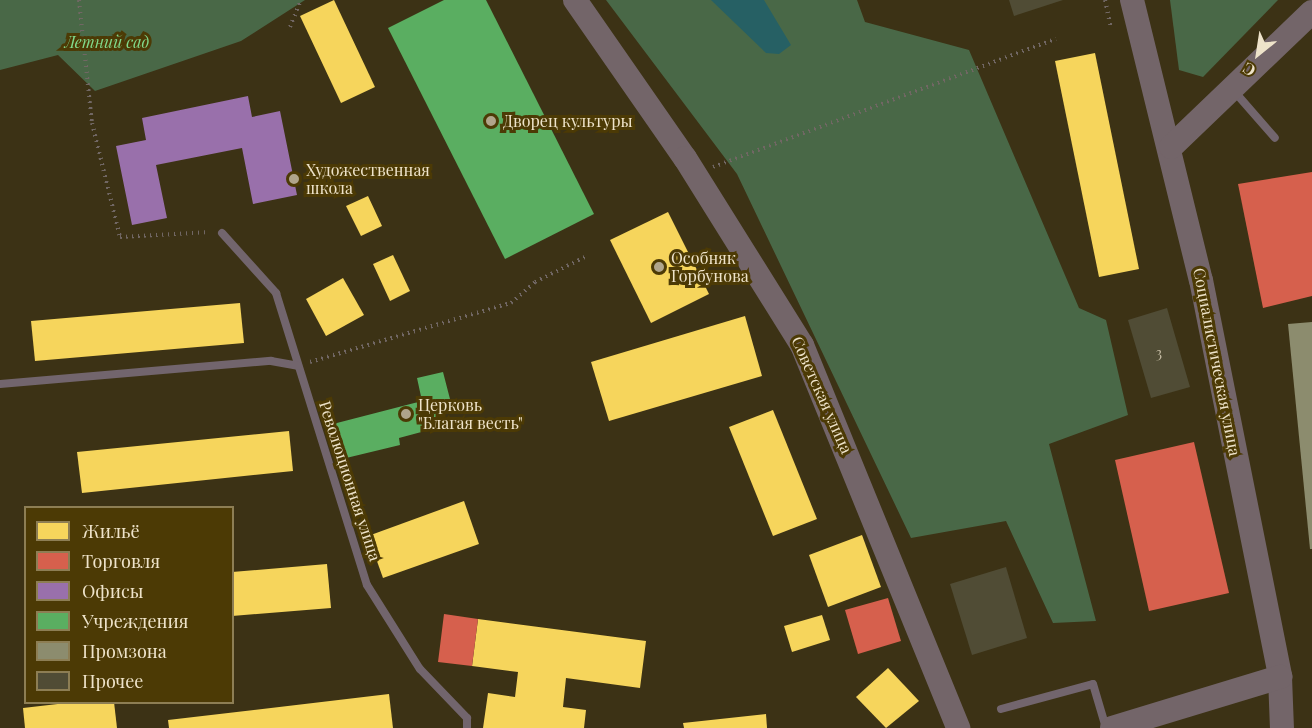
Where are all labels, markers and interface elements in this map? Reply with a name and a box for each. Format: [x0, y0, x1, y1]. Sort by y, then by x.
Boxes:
north arrow [1228, 24, 1288, 84]
park label: Летний сад [65, 32, 149, 52]
text: С [1239, 58, 1259, 82]
place label: Дворец культуры [503, 111, 633, 131]
marker: Дворец культуры [484, 114, 498, 128]
place label: Художественная школа [306, 160, 430, 198]
marker: Художественная школа [287, 172, 301, 186]
place label: Особняк Горбунова [671, 248, 749, 286]
marker: Особняк Горбунова [652, 260, 666, 274]
street label: Социалистическая улица [1189, 266, 1245, 458]
street label: Советская улица [788, 333, 856, 457]
house number: 3 [1156, 345, 1162, 361]
place label: Церковь "Благая весть" [418, 395, 523, 433]
street label: Революционная улица [315, 399, 385, 563]
marker: Церковь "Благая весть" [399, 407, 413, 421]
legend [24, 506, 234, 704]
text: Жильё [82, 519, 140, 543]
text: Торговля [82, 549, 160, 573]
text: Офисы [82, 579, 143, 603]
text: Учреждения [82, 609, 188, 633]
text: Промзона [82, 639, 167, 663]
text: Прочее [82, 669, 143, 693]

